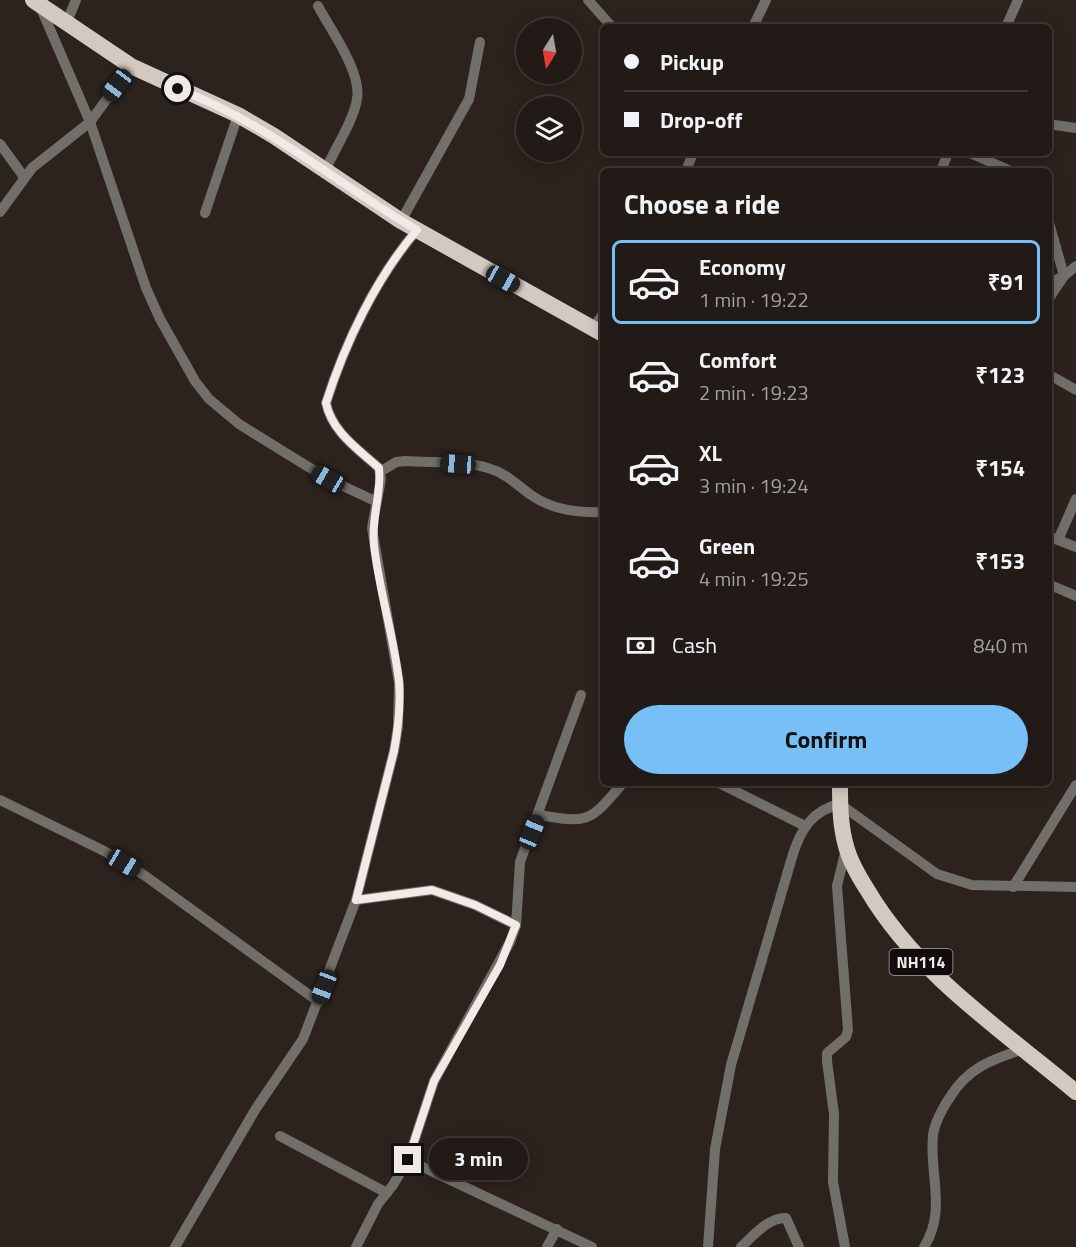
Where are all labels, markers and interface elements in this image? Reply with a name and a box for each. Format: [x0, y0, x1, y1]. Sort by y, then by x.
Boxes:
north arrow [516, 18, 582, 84]
map controls [516, 18, 582, 162]
text: Pickup [660, 45, 724, 79]
car [99, 65, 135, 105]
route start [164, 75, 191, 102]
button: layers [516, 96, 582, 162]
text: Drop-off [660, 103, 742, 137]
text: Choose a ride [624, 183, 780, 224]
text: Economy [699, 250, 786, 284]
icon: car [627, 255, 681, 309]
car [483, 262, 523, 296]
text: ₹91 [988, 265, 1025, 299]
text: 1 min · 19:22 [699, 284, 809, 315]
text: Comfort [699, 343, 777, 377]
icon: car [627, 348, 681, 402]
text: ₹123 [975, 358, 1025, 392]
text: 2 min · 19:23 [699, 377, 809, 408]
text: XL [699, 436, 722, 470]
icon: car [627, 441, 681, 495]
text: ₹154 [975, 451, 1025, 485]
car [439, 454, 477, 474]
car [308, 462, 348, 496]
text: 3 min · 19:24 [699, 470, 809, 501]
text: Green [699, 529, 755, 563]
icon: car [627, 534, 681, 588]
text: ₹153 [975, 544, 1025, 578]
text: 4 min · 19:25 [699, 563, 809, 594]
text: Cash [672, 628, 717, 662]
icon: cash [624, 629, 657, 662]
text: 840 m [973, 630, 1028, 661]
button: Confirm [624, 705, 1028, 774]
car [517, 812, 547, 852]
car [104, 846, 144, 880]
road number: NH114 [890, 949, 952, 975]
car [309, 967, 339, 1007]
callout: 3 min [429, 1139, 528, 1181]
text: 3 min [454, 1143, 503, 1174]
route end [394, 1146, 421, 1173]

